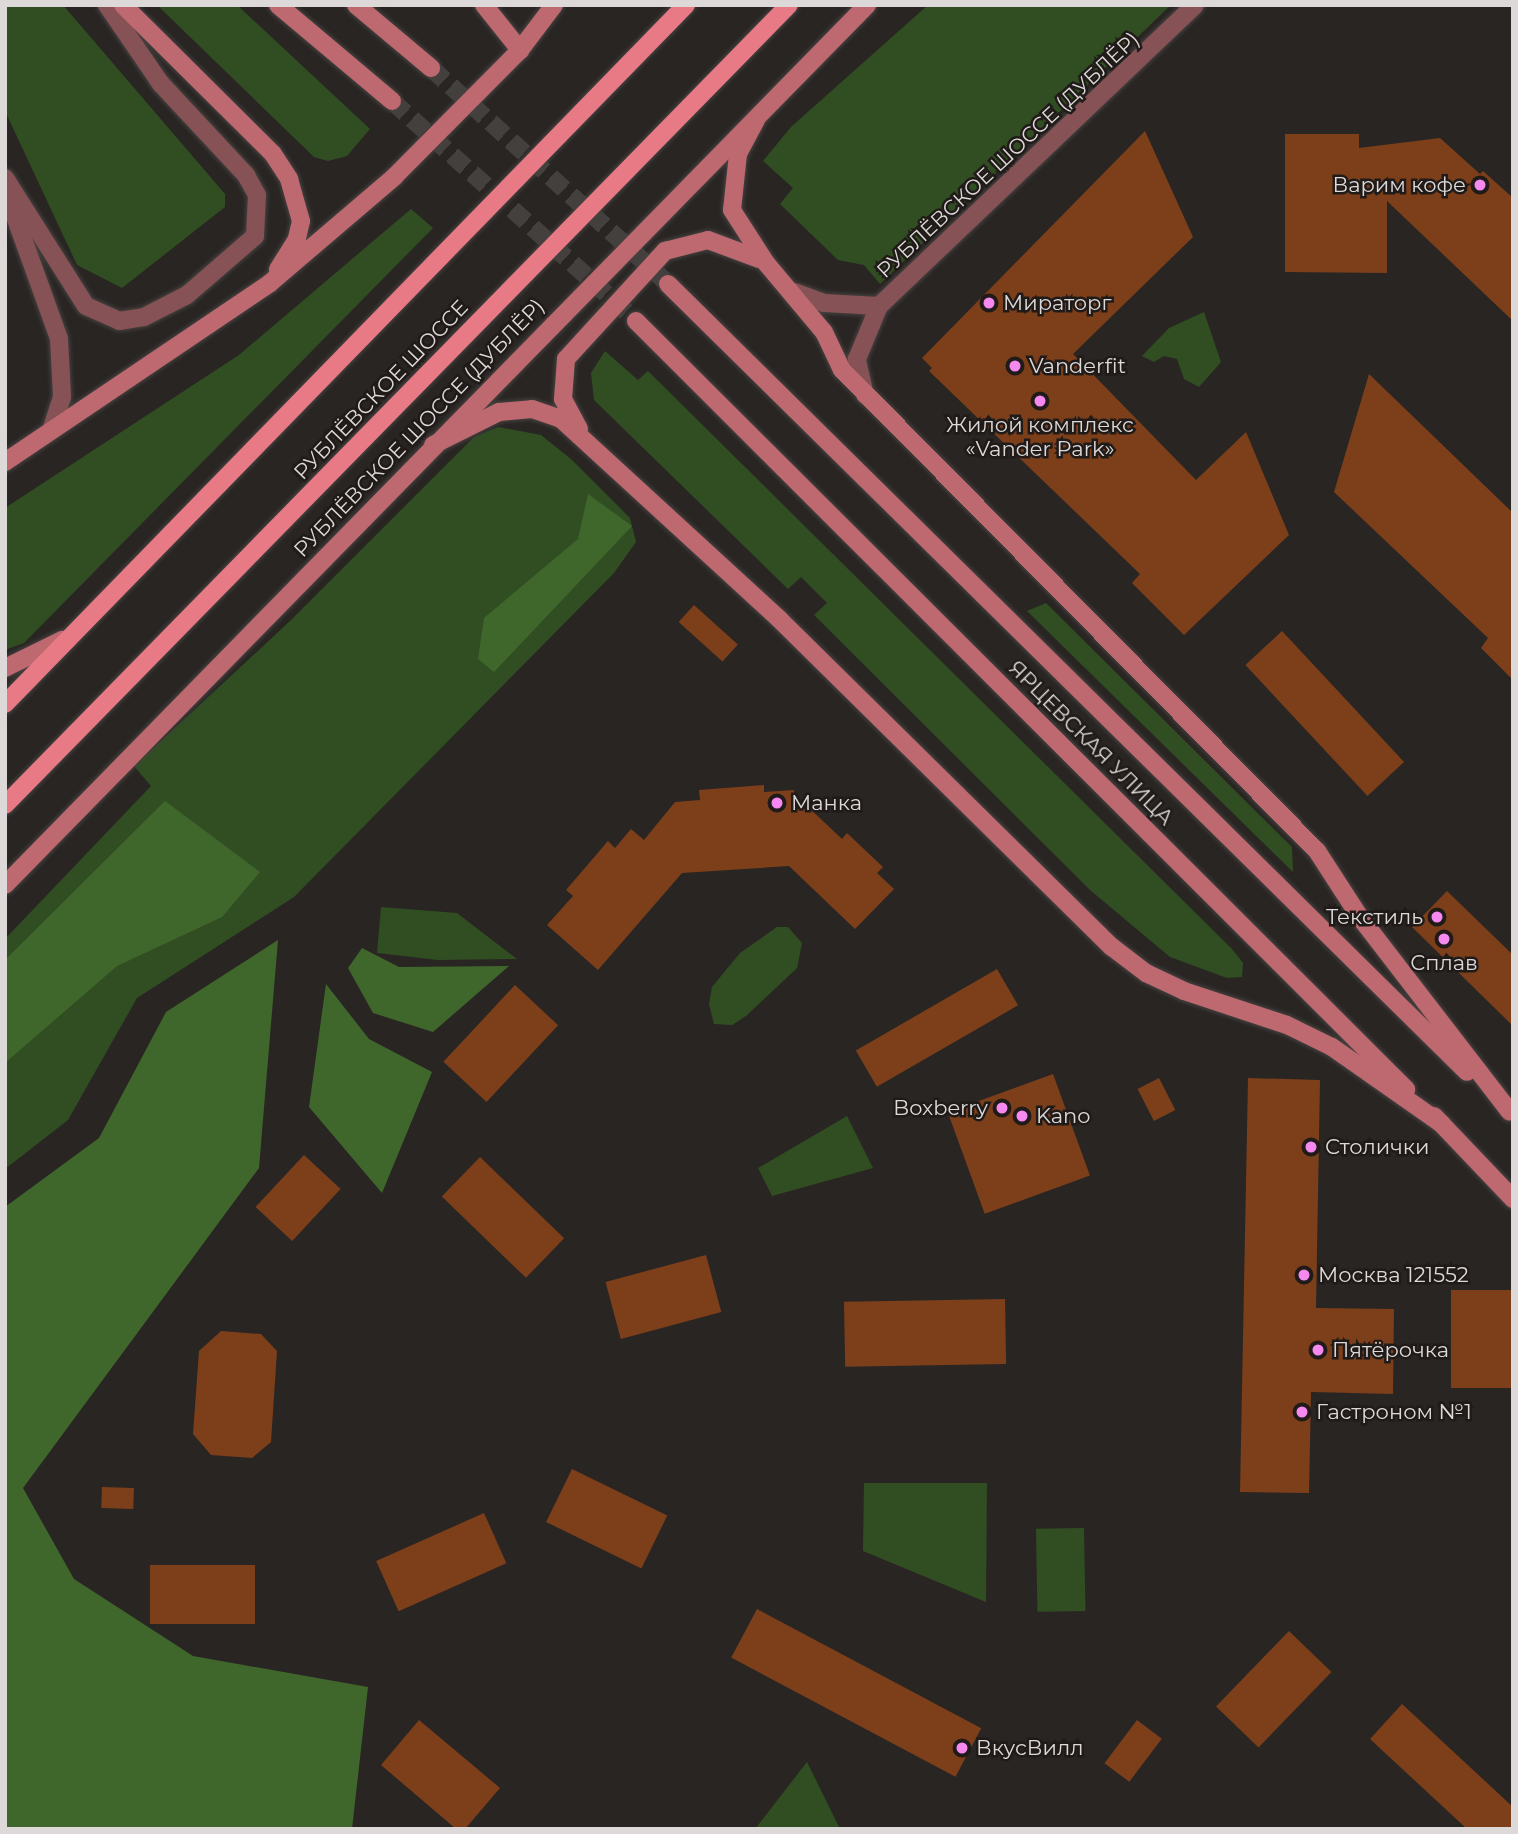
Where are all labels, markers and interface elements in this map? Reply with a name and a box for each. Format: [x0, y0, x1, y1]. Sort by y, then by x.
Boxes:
street label: РУБЛЁВСКОЕ ШОССЕ (ДУБЛЁР) [872, 27, 1144, 283]
place label: Варим кофе [1332, 172, 1466, 198]
marker: Варим кофе [1472, 177, 1488, 193]
place label: Мираторг [1003, 290, 1111, 316]
street label: РУБЛЁВСКОЕ ШОССЕ (ДУБЛЁР) [289, 294, 549, 562]
street label: РУБЛЁВСКОЕ ШОССЕ [289, 295, 473, 485]
marker: Мираторг [981, 295, 997, 311]
place label: Vanderfit [1029, 353, 1126, 379]
marker: Vanderfit [1007, 358, 1023, 374]
marker: Жилой комплекс «Vander Park» [1032, 393, 1048, 409]
place label: Жилой комплекс «Vander Park» [946, 412, 1134, 462]
street label: ЯРЦЕВСКАЯ УЛИЦА [1003, 655, 1179, 831]
place label: Манка [791, 790, 862, 816]
marker: Манка [769, 795, 785, 811]
place label: Текстиль [1326, 904, 1423, 930]
marker: Текстиль [1429, 909, 1445, 925]
marker: Сплав [1436, 931, 1452, 947]
place label: Сплав [1410, 950, 1478, 976]
place label: Boxberry [893, 1095, 988, 1121]
marker: Boxberry [994, 1100, 1010, 1116]
place label: Kano [1036, 1103, 1090, 1129]
marker: Kano [1014, 1108, 1030, 1124]
place label: Столички [1325, 1134, 1429, 1160]
marker: Столички [1303, 1139, 1319, 1155]
place label: Москва 121552 [1318, 1262, 1469, 1288]
marker: Москва 121552 [1296, 1267, 1312, 1283]
place label: Пятёрочка [1332, 1337, 1449, 1363]
marker: Пятёрочка [1310, 1342, 1326, 1358]
place label: Гастроном №1 [1316, 1399, 1472, 1425]
marker: Гастроном №1 [1294, 1404, 1310, 1420]
place label: ВкусВилл [976, 1735, 1083, 1761]
marker: ВкусВилл [954, 1740, 970, 1756]

